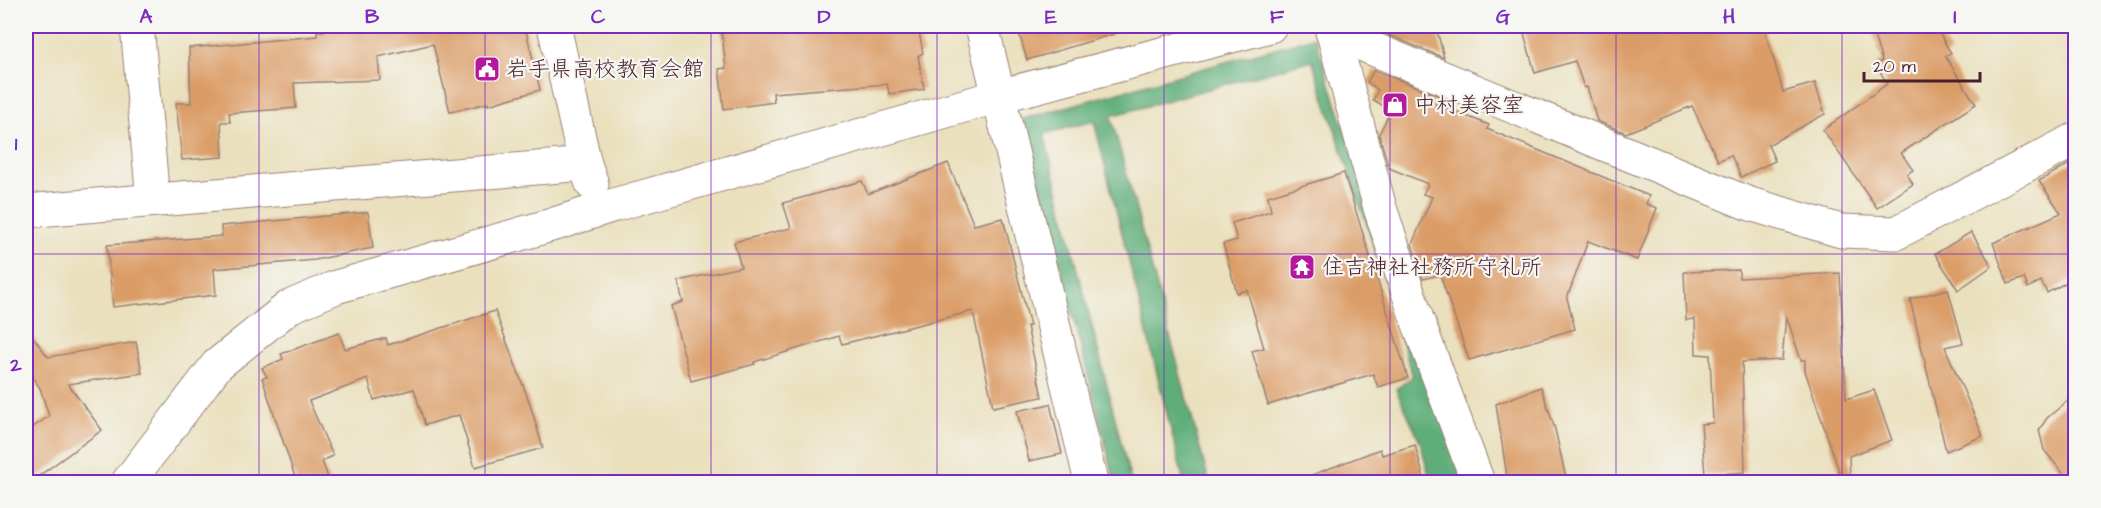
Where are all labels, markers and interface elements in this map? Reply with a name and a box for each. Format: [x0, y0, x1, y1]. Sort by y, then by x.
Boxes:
text: A [140, 3, 153, 31]
text: B [365, 3, 380, 31]
text: C [591, 3, 606, 31]
text: D [818, 3, 831, 31]
text: E [1045, 3, 1057, 31]
text: F [1270, 3, 1285, 31]
text: G [1496, 3, 1510, 31]
text: H [1723, 3, 1735, 31]
text: I [1953, 3, 1957, 31]
scale bar [1864, 45, 1980, 83]
public building icon: 岩手県高校教育会館 [472, 54, 502, 84]
place label: 岩手県高校教育会館 [506, 54, 704, 85]
text: 20 m [1873, 54, 1916, 79]
shop icon: 中村美容室 [1380, 90, 1410, 120]
place label: 中村美容室 [1414, 90, 1524, 121]
text: 1 [15, 130, 18, 158]
temple icon: 住吉神社社務所守礼所 [1287, 252, 1317, 282]
place label: 住吉神社社務所守礼所 [1322, 252, 1542, 283]
text: 2 [9, 351, 22, 379]

